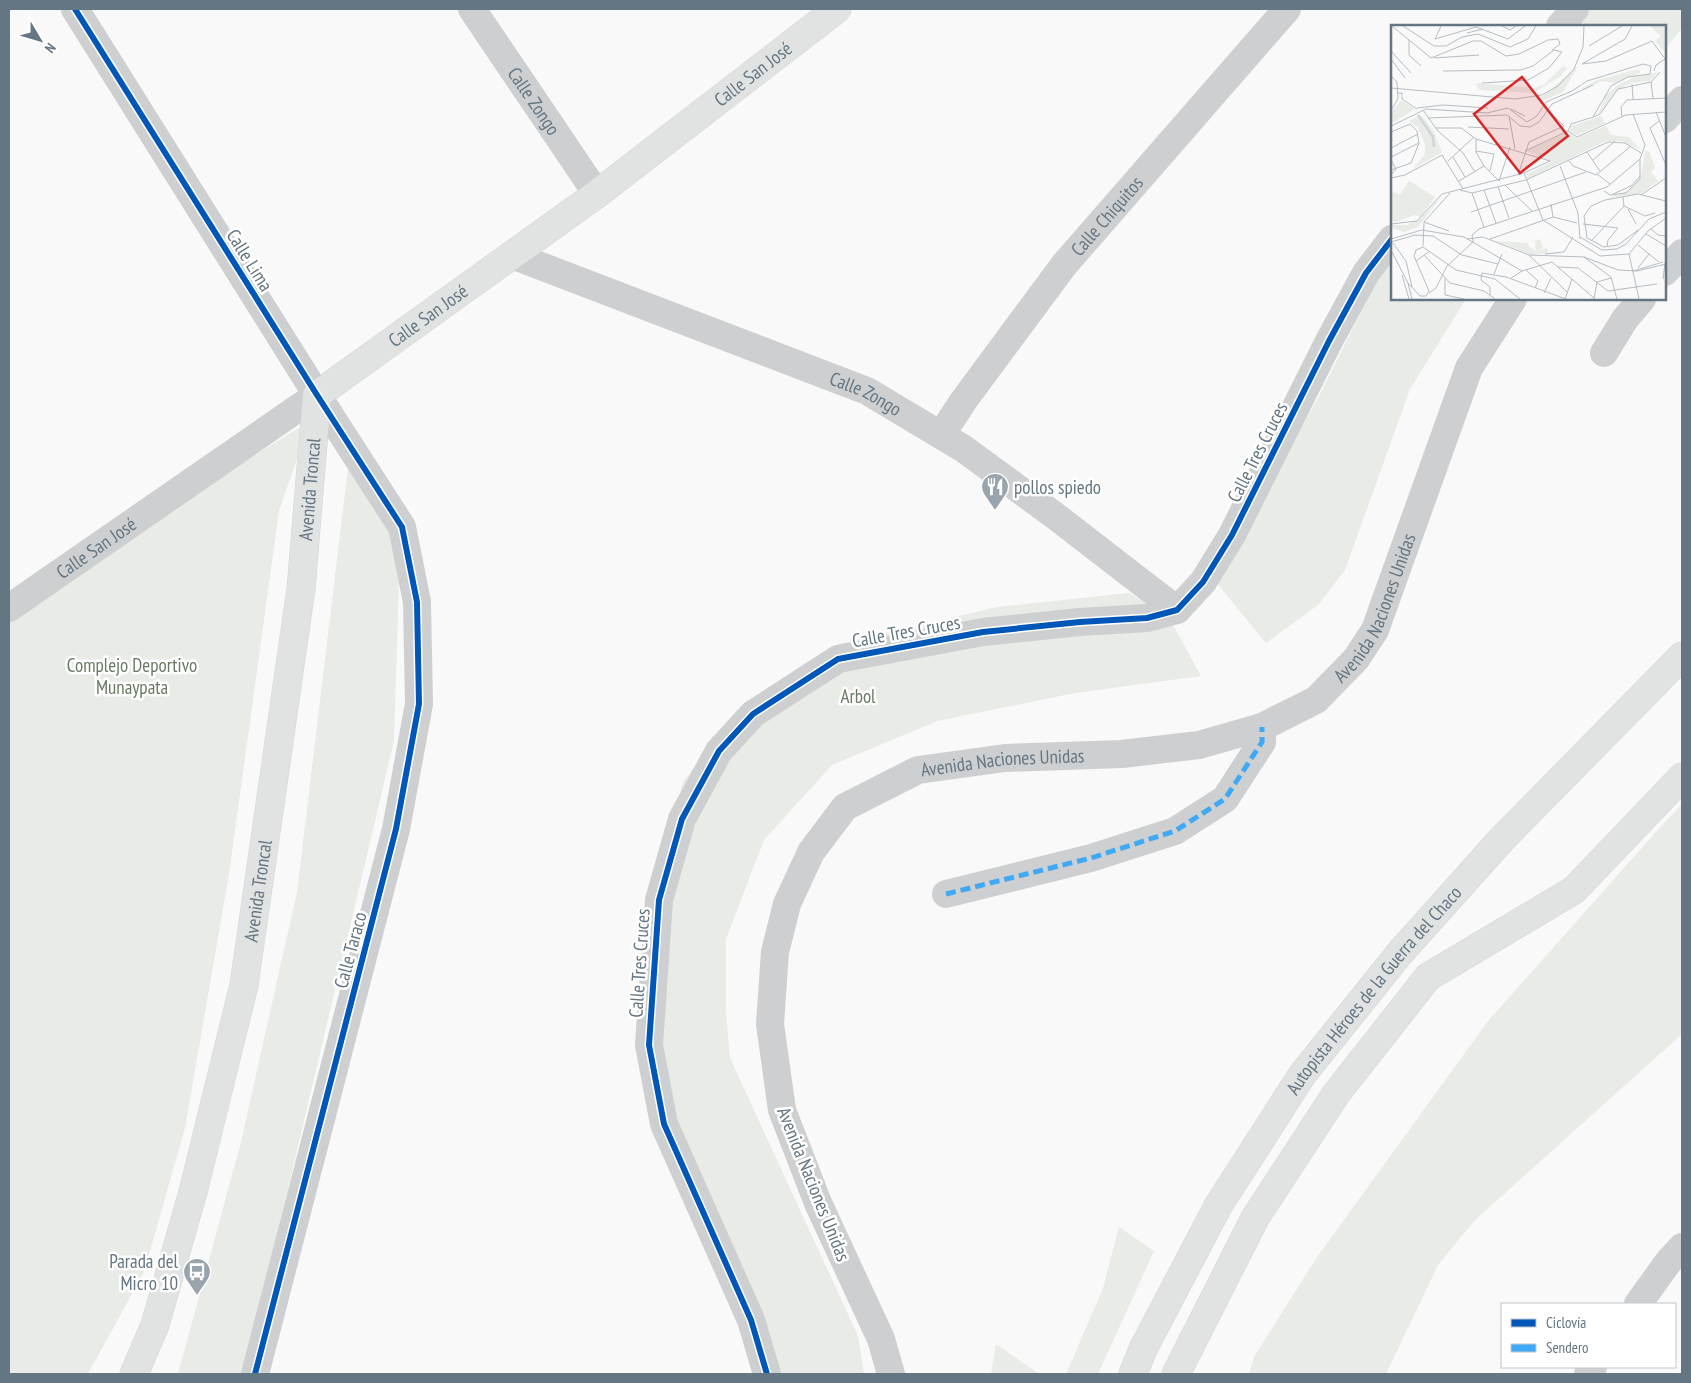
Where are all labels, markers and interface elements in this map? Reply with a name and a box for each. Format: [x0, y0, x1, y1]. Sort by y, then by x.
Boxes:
north arrow [15, 15, 65, 65]
inset map [1391, 25, 1666, 300]
street label: Calle San José [709, 36, 797, 111]
text: N [41, 39, 60, 57]
street label: Calle Zongo [503, 62, 566, 140]
street label: Calle Chiquitos [1065, 171, 1148, 261]
street label: Calle Lima [222, 224, 278, 296]
street label: Calle San José [383, 279, 472, 352]
street label: Calle Zongo [827, 366, 906, 421]
street label: Calle Tres Cruces [1221, 398, 1293, 506]
street label: Avenida Troncal [293, 436, 325, 542]
restaurant icon: pollos spiedo [980, 472, 1010, 511]
place label: pollos spiedo [1014, 475, 1101, 499]
street label: Calle San José [51, 512, 141, 584]
street label: Avenida Naciones Unidas [1328, 530, 1421, 687]
street label: Calle Tres Cruces [850, 610, 962, 652]
park label: Complejo Deportivo Munaypata [67, 653, 197, 699]
park label: Arbol [840, 684, 876, 708]
street label: Avenida Naciones Unidas [919, 743, 1085, 781]
street label: Avenida Troncal [238, 838, 277, 943]
street label: Autopista Héroes de la Guerra del Chaco [1281, 881, 1466, 1099]
street label: Calle Tres Cruces [623, 908, 655, 1018]
street label: Calle Taraco [328, 909, 372, 991]
street label: Avenida Naciones Unidas [772, 1103, 856, 1265]
place label: Parada del Micro 10 [109, 1249, 179, 1295]
bus stop icon: Parada del Micro 10 [182, 1257, 212, 1296]
legend [1501, 1303, 1676, 1368]
text: Ciclovía [1546, 1313, 1586, 1332]
text: Sendero [1546, 1338, 1588, 1357]

